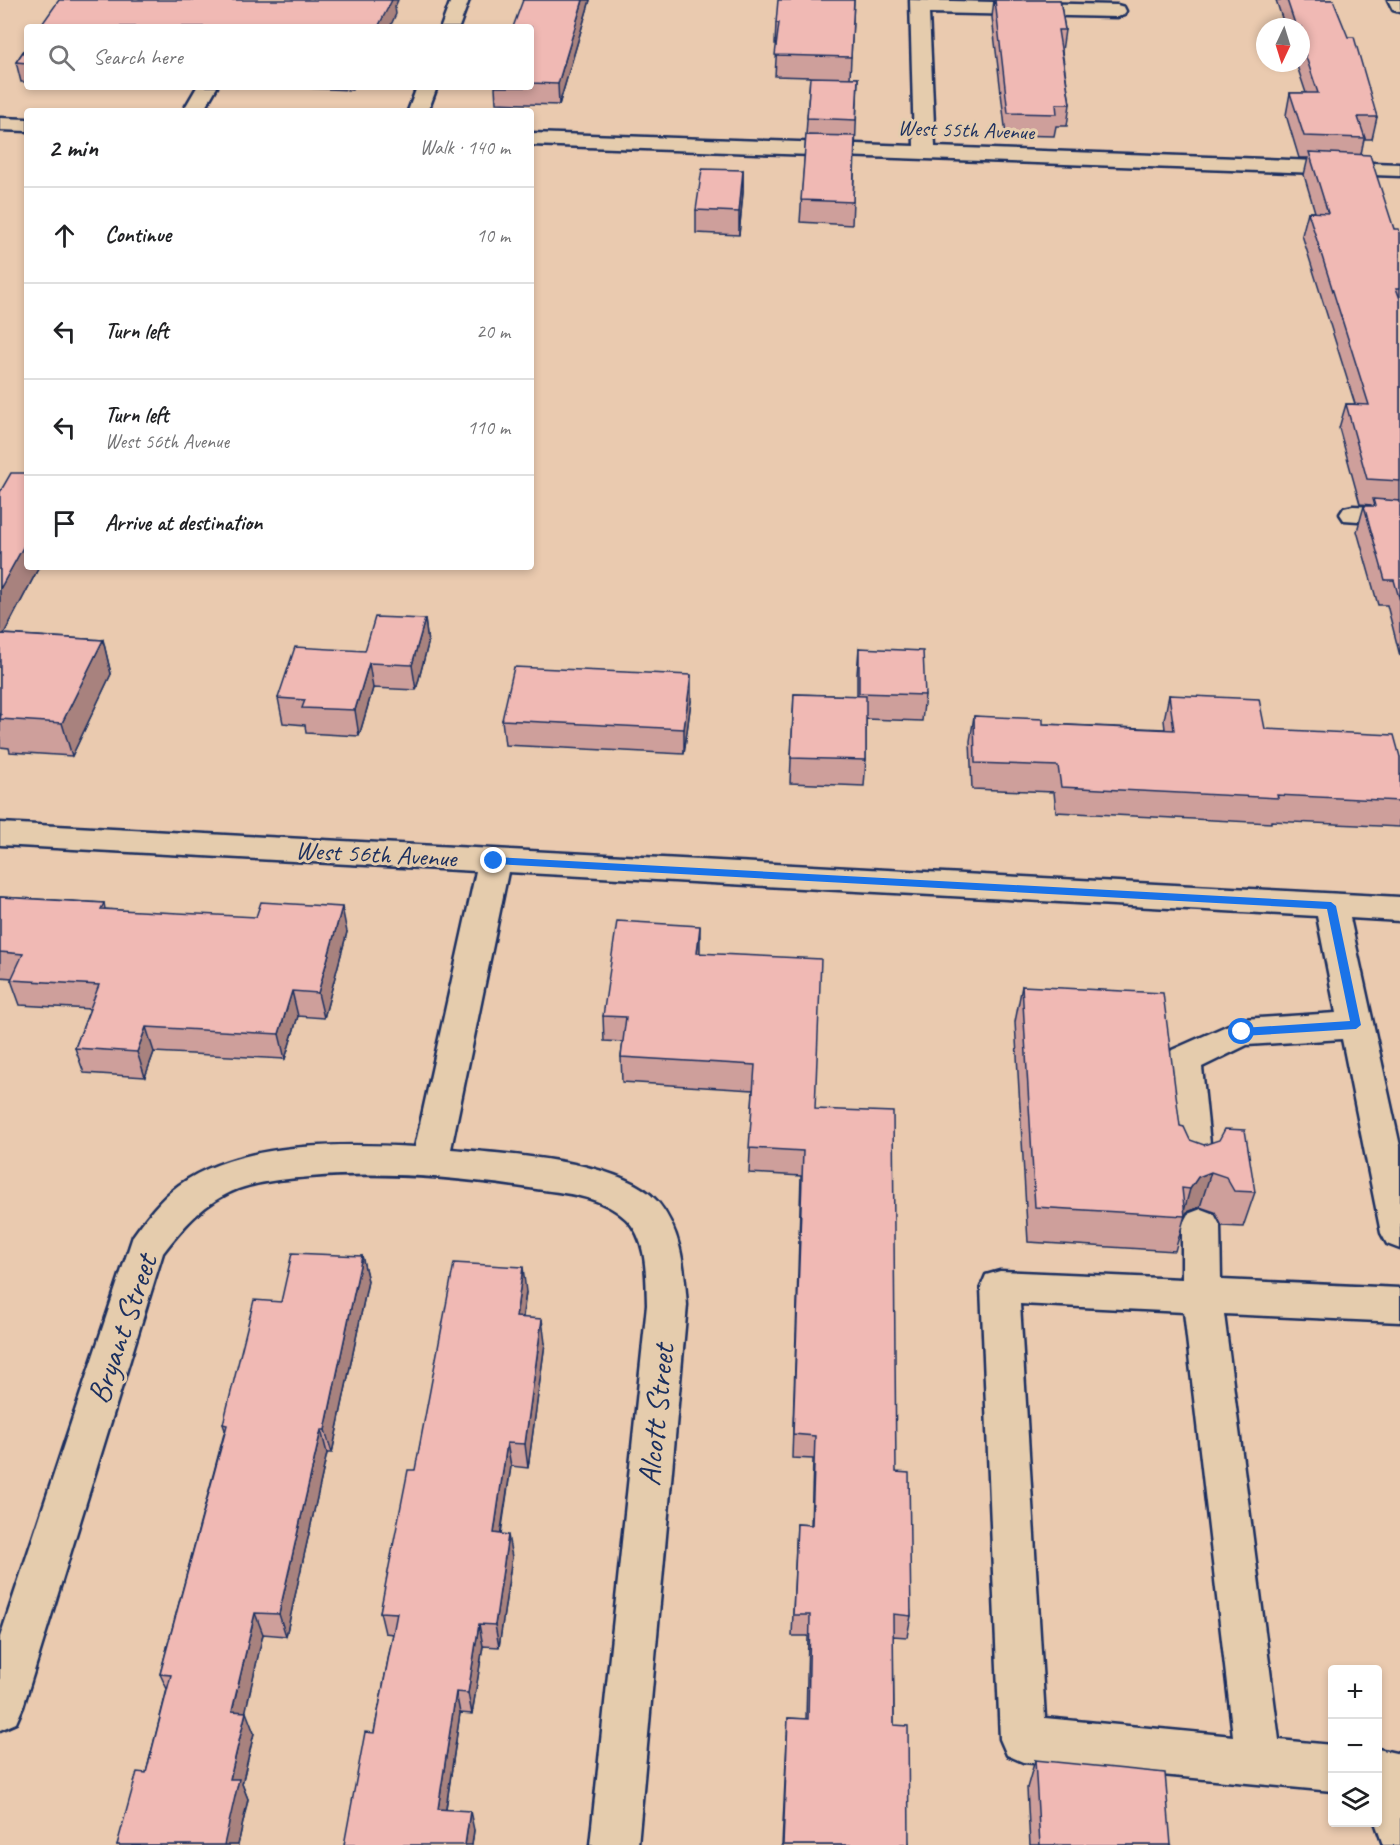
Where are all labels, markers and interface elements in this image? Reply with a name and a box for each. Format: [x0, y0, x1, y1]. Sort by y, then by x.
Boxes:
north arrow [1256, 18, 1310, 72]
search box [24, 24, 534, 90]
icon: search [45, 41, 78, 74]
text: Search here [93, 43, 183, 71]
street label: West 55th Avenue [897, 114, 1036, 146]
text: 2 min [48, 131, 98, 164]
text: Walk · 140 m [420, 135, 510, 160]
icon: ahead [48, 219, 81, 252]
text: Continue [105, 221, 171, 249]
text: 10 m [476, 223, 510, 248]
icon: left [48, 315, 81, 348]
text: Turn left [105, 317, 169, 345]
text: 20 m [476, 319, 510, 344]
text: Turn left [105, 401, 169, 429]
icon: left [48, 411, 81, 444]
text: 110 m [467, 415, 510, 440]
text: West 56th Avenue [105, 429, 229, 454]
icon: arrive [48, 507, 81, 540]
text: Arrive at destination [105, 509, 262, 537]
street label: West 56th Avenue [295, 833, 459, 875]
route end [480, 847, 506, 873]
route start [1228, 1018, 1254, 1044]
street label: Bryant Street [77, 1246, 168, 1409]
street label: Alcott Street [628, 1339, 684, 1488]
map controls [1328, 1665, 1382, 1827]
button: + [1328, 1665, 1382, 1719]
button: − [1328, 1719, 1382, 1773]
button: layers [1328, 1773, 1382, 1827]

